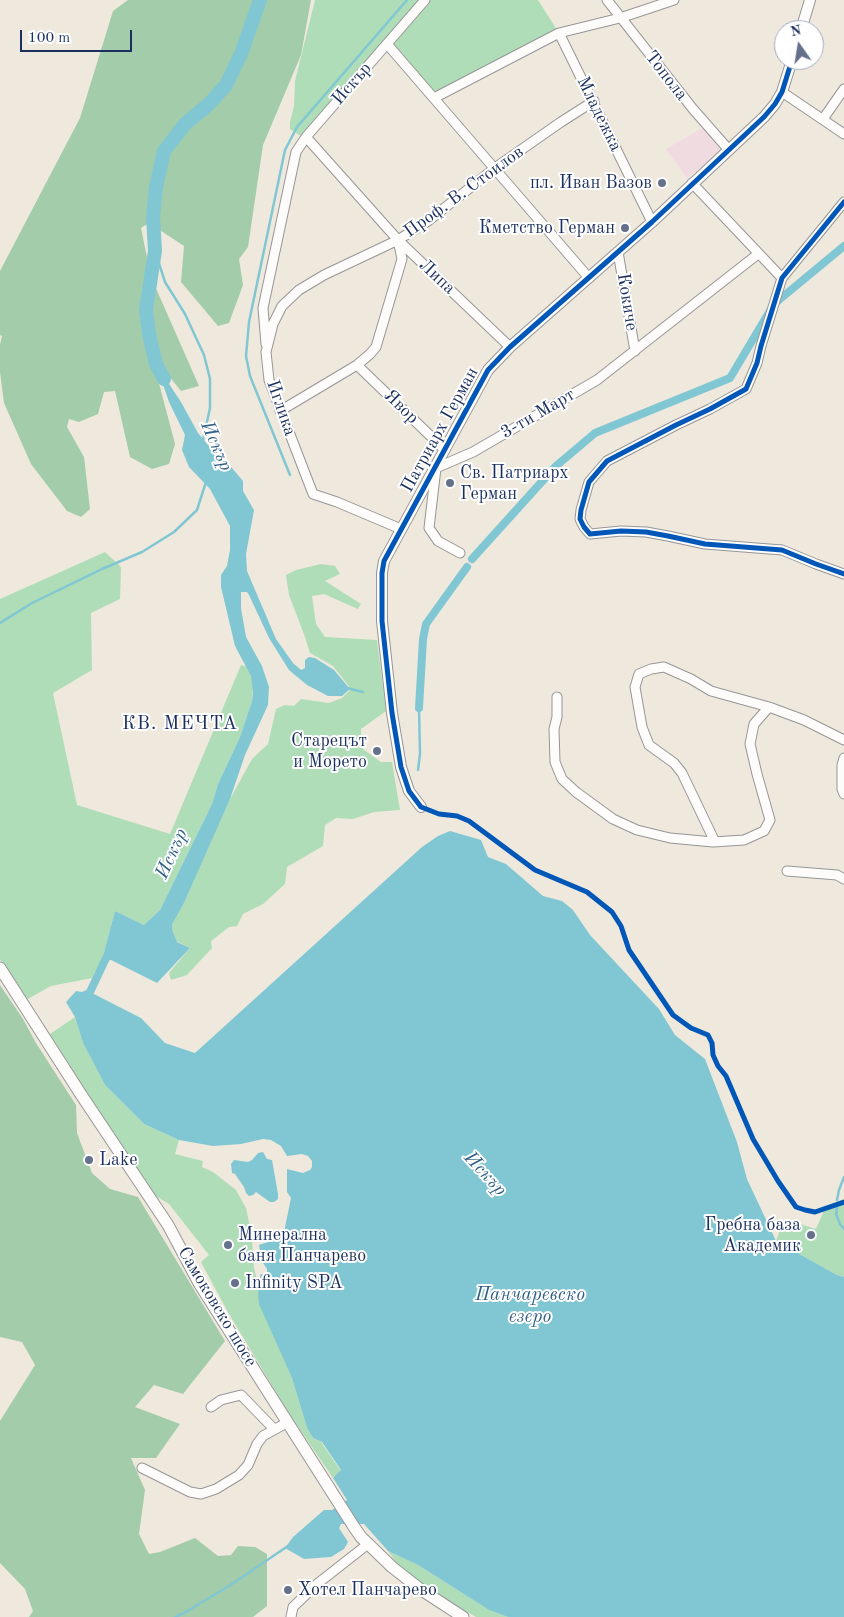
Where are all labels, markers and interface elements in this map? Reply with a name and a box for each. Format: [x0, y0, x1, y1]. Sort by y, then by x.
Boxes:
scale bar [22, 20, 135, 52]
north arrow [774, 20, 824, 70]
text: N [789, 23, 803, 39]
text: 100 m [28, 31, 70, 46]
street label: Топола [640, 47, 692, 105]
street label: Искър [328, 58, 376, 110]
street label: Младежка [572, 73, 626, 155]
street label: Проф. В. Стоилов [400, 141, 528, 243]
place label: пл. Иван Вазов [530, 172, 652, 194]
marker: пл. Иван Вазов [656, 177, 668, 189]
place label: Кметство Герман [479, 217, 615, 239]
marker: Кметство Герман [619, 222, 631, 234]
street label: Липа [414, 255, 460, 299]
street label: Кокиче [612, 272, 642, 332]
street label: Патриарх Герман [397, 364, 483, 496]
street label: Иглика [261, 377, 301, 439]
street label: 3-ти Март [497, 384, 579, 444]
street label: Явор [379, 385, 423, 429]
water label: Искър [195, 417, 237, 475]
place label: Св. Патриарх Герман [460, 462, 569, 504]
marker: Св. Патриарх Герман [444, 477, 456, 489]
district label: КВ. МЕЧТА [121, 713, 239, 735]
place label: Старецът и Морето [291, 730, 367, 772]
marker: Старецът и Морето [371, 745, 383, 757]
water label: Искър [151, 825, 193, 883]
water label: Искър [459, 1147, 511, 1201]
place label: Lake [99, 1149, 138, 1171]
marker: Lake [83, 1154, 95, 1166]
place label: Гребна база Академик [704, 1214, 801, 1256]
place label: Минерална баня Панчарево [238, 1224, 366, 1266]
marker: Гребна база Академик [805, 1229, 817, 1241]
marker: Минерална баня Панчарево [222, 1239, 234, 1251]
street label: Самоковско шосе [173, 1243, 261, 1371]
place label: Infinity SPA [245, 1272, 343, 1294]
marker: Infinity SPA [229, 1277, 241, 1289]
water label: Панчаревско езеро [475, 1284, 585, 1328]
place label: Хотел Панчарево [298, 1579, 437, 1601]
marker: Хотел Панчарево [282, 1584, 294, 1596]

